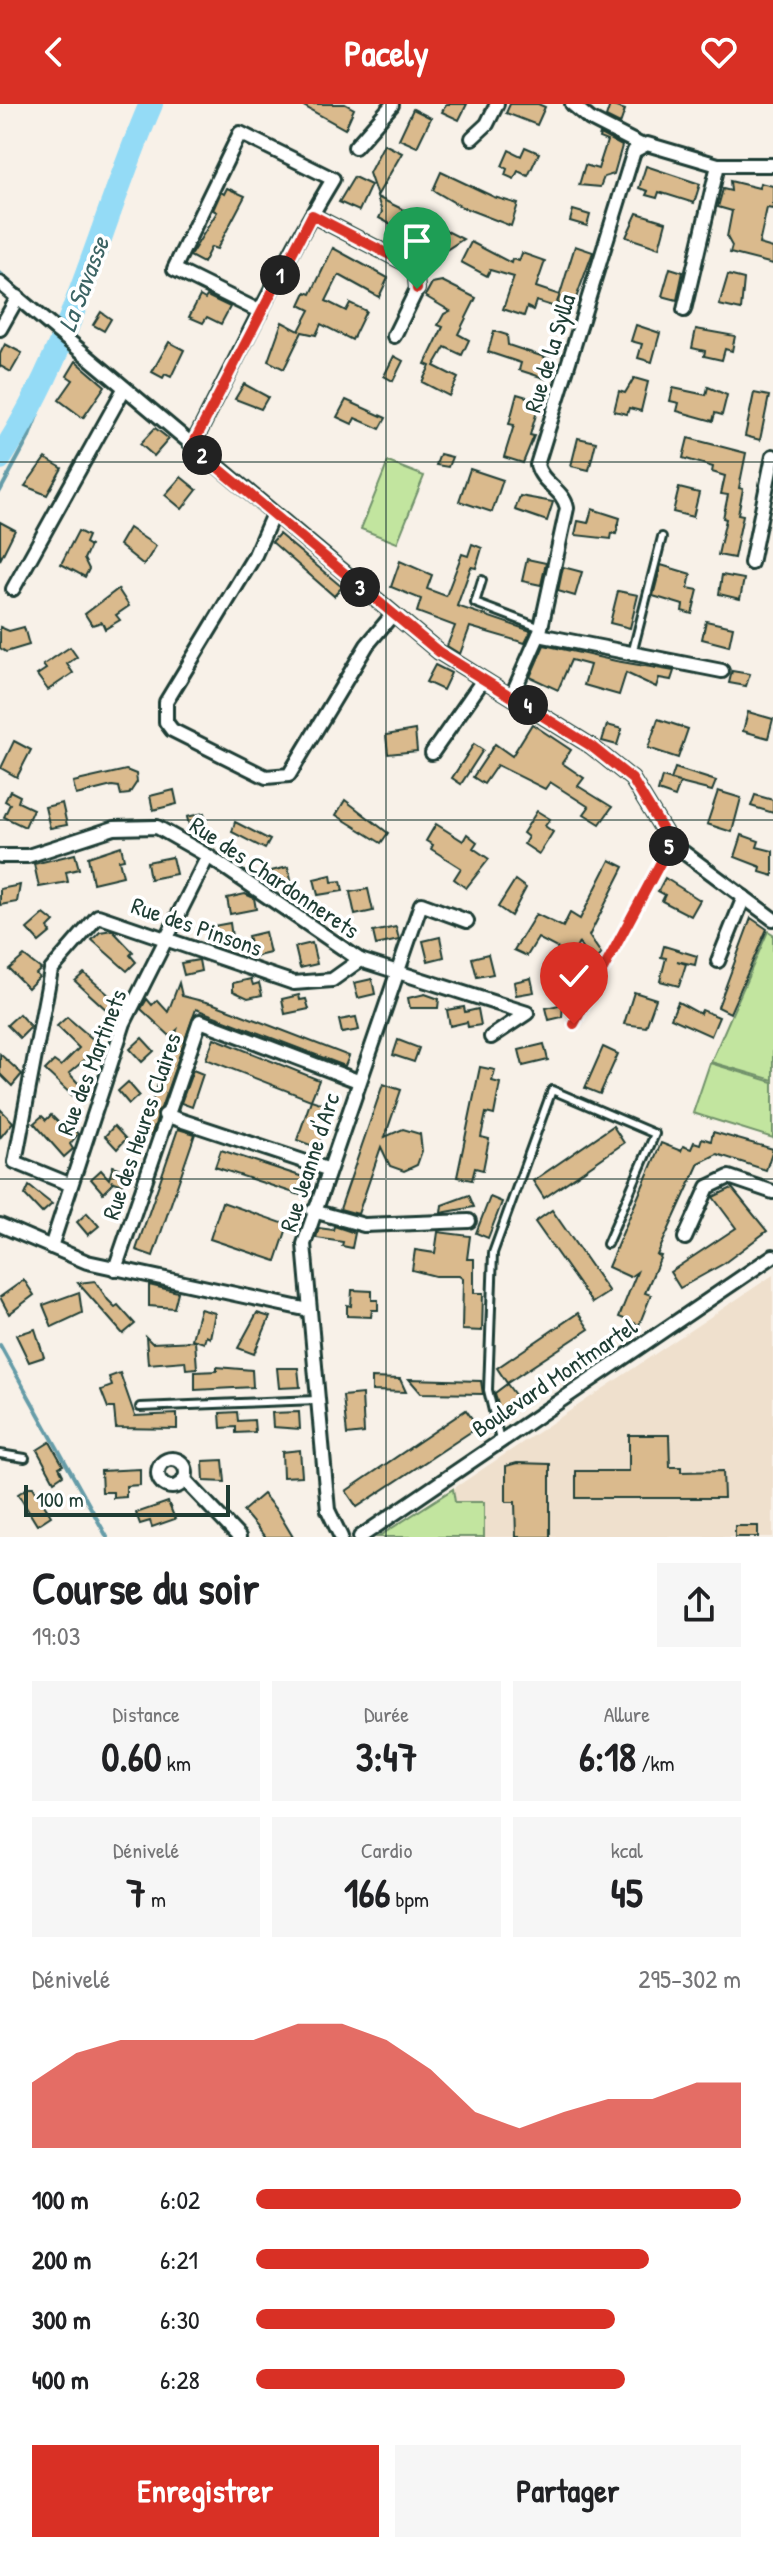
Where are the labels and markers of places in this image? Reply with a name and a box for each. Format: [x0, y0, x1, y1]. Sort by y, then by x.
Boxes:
pin [383, 207, 451, 289]
pin: 1 [260, 255, 300, 295]
pin: 2 [182, 435, 222, 475]
pin: 3 [340, 567, 380, 607]
pin: 4 [508, 685, 548, 725]
pin: 5 [649, 826, 689, 866]
pin [540, 942, 608, 1024]

